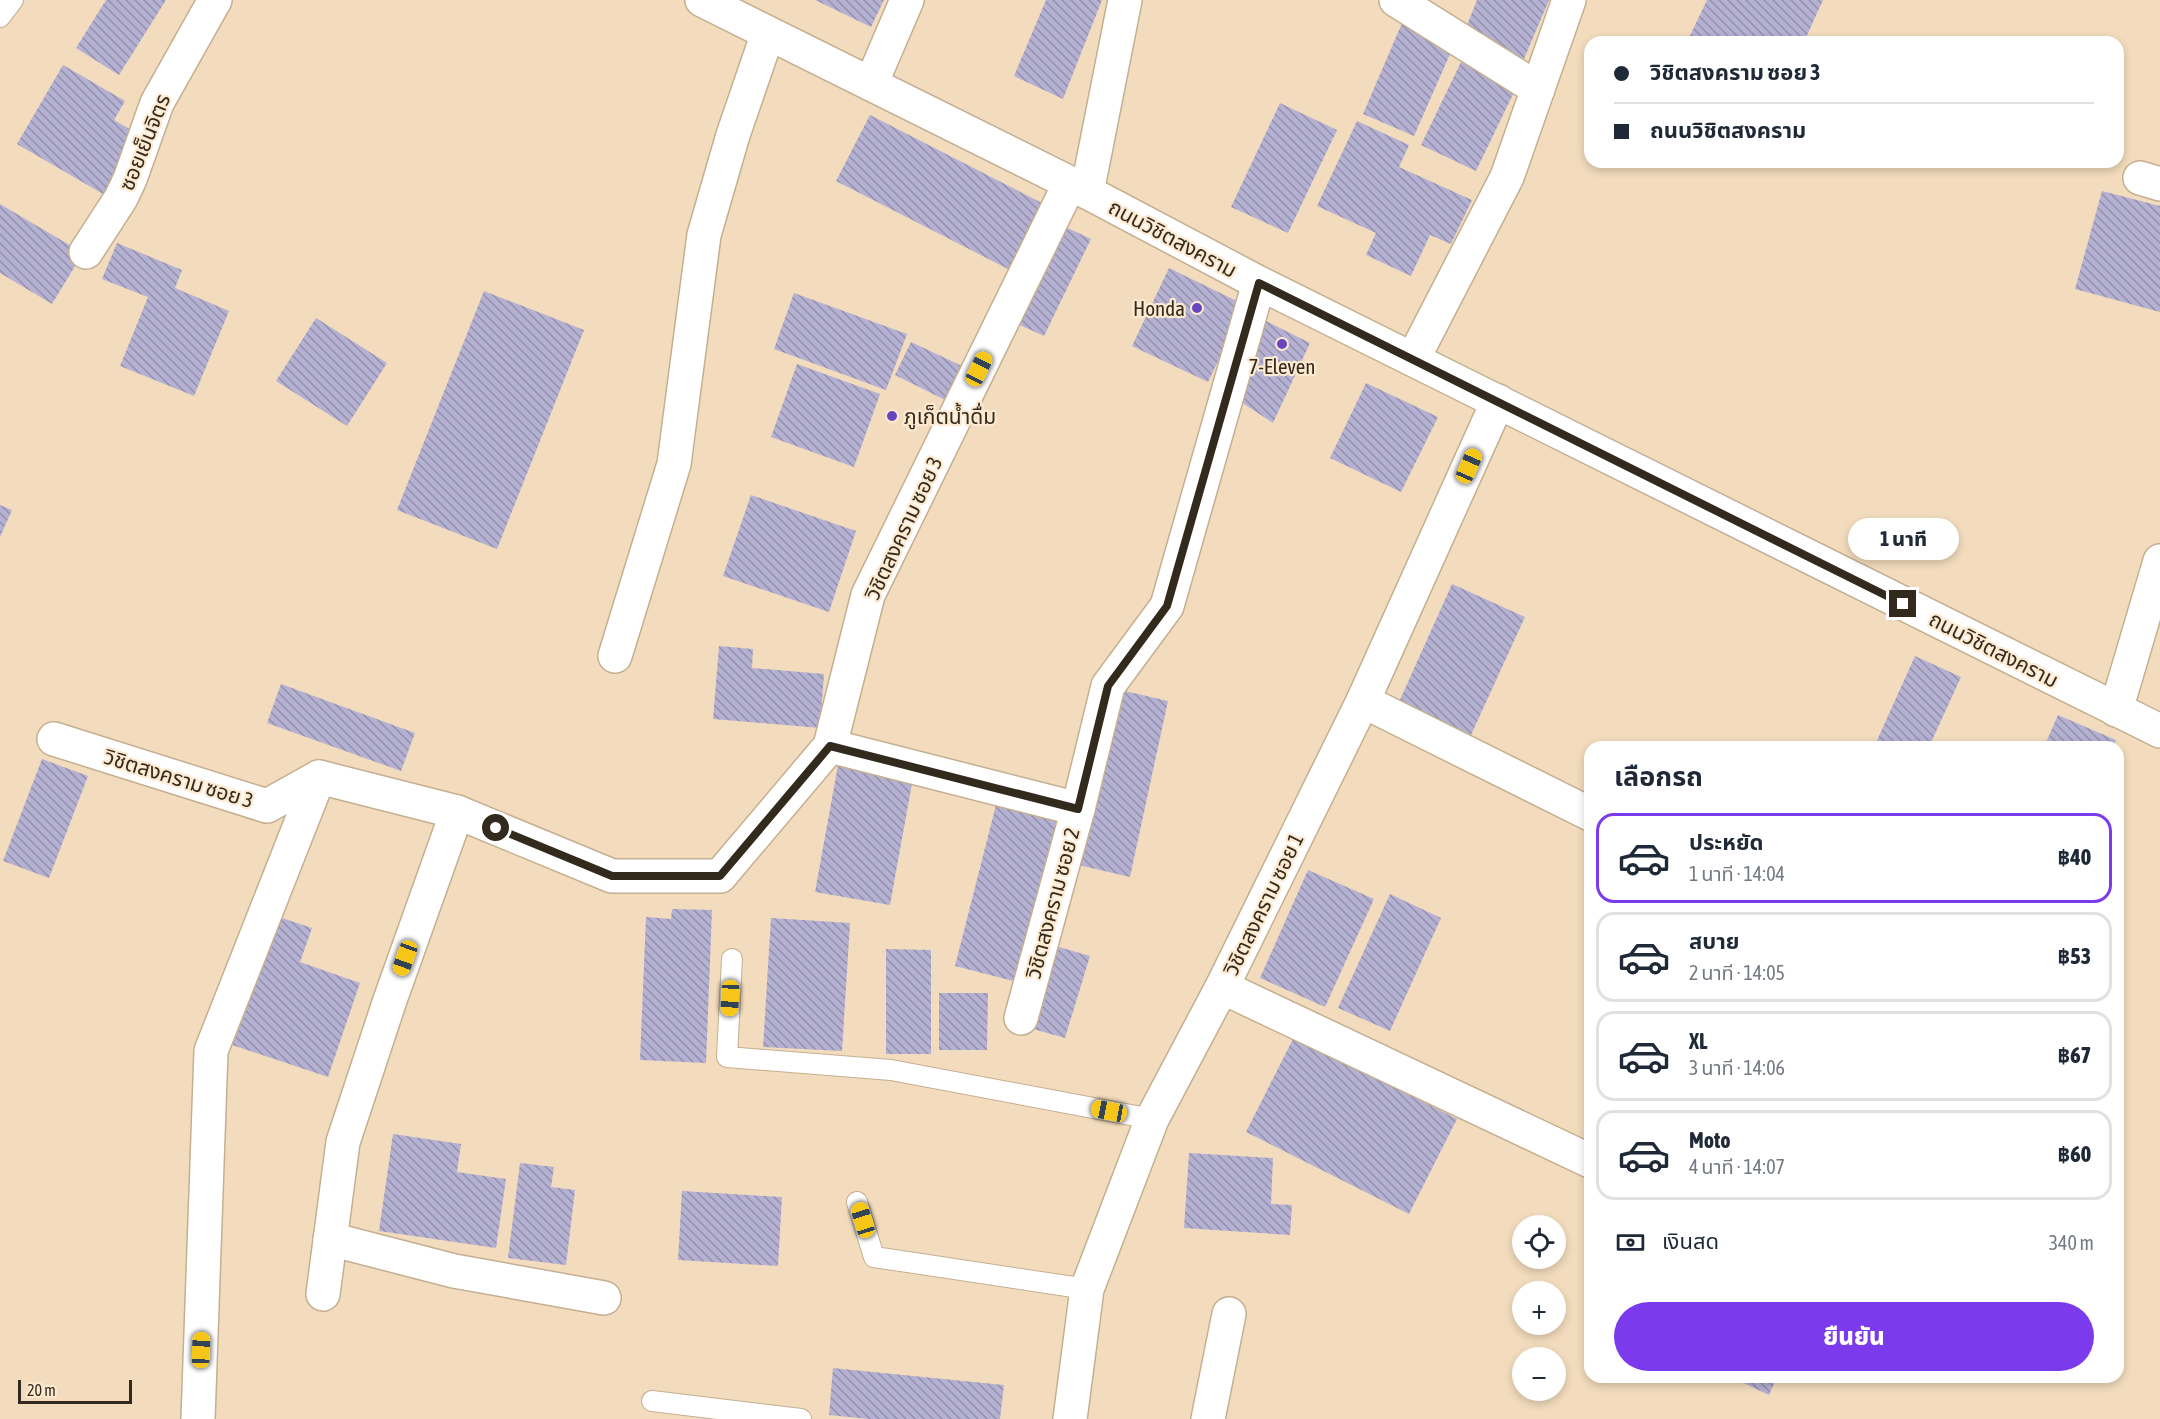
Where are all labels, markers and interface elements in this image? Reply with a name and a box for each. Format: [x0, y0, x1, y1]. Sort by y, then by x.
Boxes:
text: วิชิตสงคราม ซอย 3 [1650, 59, 1820, 85]
street label: ซอยเย็นจิตร [114, 90, 174, 194]
text: ถนนวิชิตสงคราม [1650, 117, 1806, 143]
street label: ถนนวิชิตสงคราม [1105, 194, 1241, 282]
place label: Honda [1133, 296, 1185, 320]
marker: Honda [1190, 301, 1204, 315]
marker: 7-Eleven [1275, 337, 1289, 351]
car [963, 349, 995, 389]
place label: 7-Eleven [1249, 354, 1315, 378]
place label: ภูเก็ตน้ำดื่ม [904, 402, 996, 430]
marker: ภูเก็ตน้ำดื่ม [885, 409, 899, 423]
car [1453, 446, 1485, 486]
street label: วิชิตสงคราม ซอย 3 [859, 453, 947, 604]
callout: 1 นาที [1848, 517, 1958, 559]
text: 1 นาที [1880, 527, 1927, 550]
route end [1889, 590, 1916, 617]
street label: ถนนวิชิตสงคราม [1926, 606, 2062, 692]
street label: วิชิตสงคราม ซอย 3 [101, 744, 257, 812]
text: เลือกรถ [1614, 761, 1703, 792]
route start [482, 814, 509, 841]
street label: วิชิตสงคราม ซอย 2 [1020, 825, 1084, 981]
street label: วิชิตสงคราม ซอย 1 [1218, 829, 1308, 979]
text: ประหยัด [1689, 829, 1764, 855]
icon: car [1617, 831, 1671, 885]
text: ฿40 [2057, 844, 2091, 870]
text: 1 นาที · 14:04 [1689, 862, 1785, 885]
text: สบาย [1689, 928, 1739, 954]
icon: car [1617, 930, 1671, 984]
car [390, 938, 420, 978]
text: ฿53 [2057, 943, 2091, 969]
text: 2 นาที · 14:05 [1689, 961, 1785, 984]
car [720, 980, 740, 1016]
text: XL [1689, 1028, 1707, 1054]
icon: car [1617, 1029, 1671, 1083]
text: ฿67 [2057, 1042, 2091, 1068]
text: 3 นาที · 14:06 [1689, 1056, 1785, 1079]
car [1090, 1099, 1128, 1123]
text: Moto [1689, 1127, 1731, 1153]
icon: car [1617, 1128, 1671, 1182]
text: ฿60 [2057, 1141, 2091, 1167]
text: 4 นาที · 14:07 [1689, 1155, 1785, 1178]
car [849, 1200, 877, 1240]
map controls [1512, 1215, 1566, 1401]
button: locate [1512, 1215, 1566, 1269]
icon: cash [1614, 1226, 1647, 1259]
text: เงินสด [1662, 1228, 1719, 1254]
text: 340 m [2049, 1231, 2094, 1254]
button: + [1512, 1281, 1566, 1335]
button: ยืนยัน [1614, 1302, 2094, 1371]
car [191, 1332, 211, 1368]
button: − [1512, 1347, 1566, 1401]
scale bar [18, 1377, 132, 1404]
text: 20 m [27, 1381, 56, 1399]

